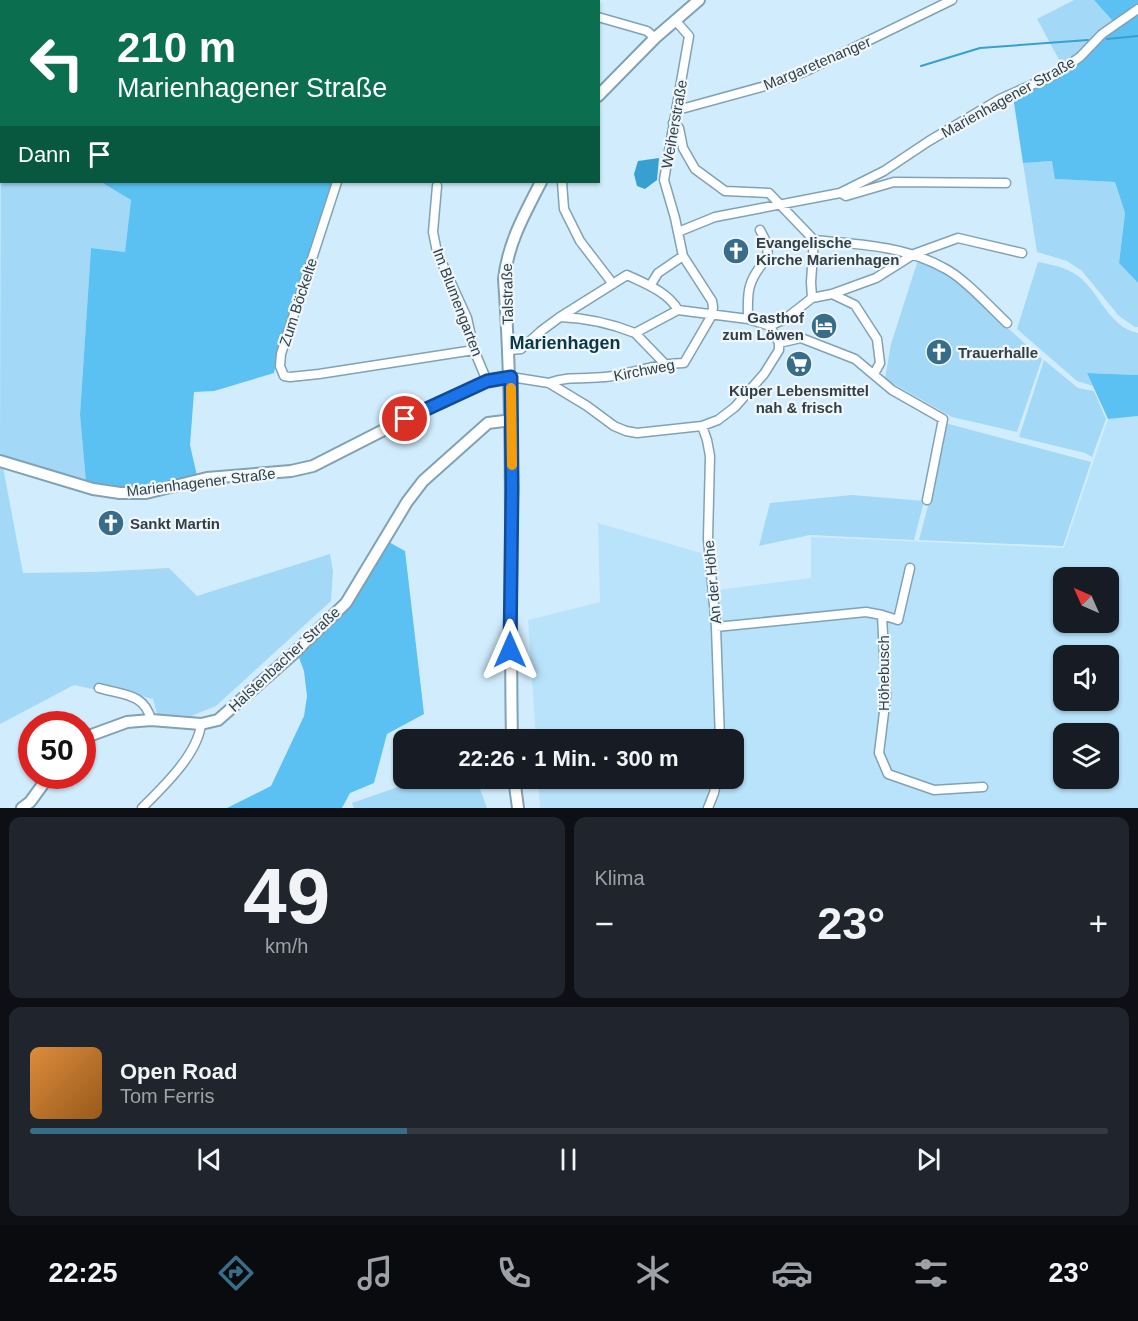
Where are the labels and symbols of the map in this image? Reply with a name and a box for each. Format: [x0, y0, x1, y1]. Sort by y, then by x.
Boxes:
street label: Margaretenanger [761, 33, 873, 93]
street label: Marienhagener Straße [938, 53, 1078, 141]
street label: Weiherstraße [658, 78, 690, 170]
place label: Evangelische Kirche Marienhagen [756, 234, 899, 268]
church icon: Evangelische Kirche Marienhagen [721, 236, 751, 266]
street label: Im Blumengarten [430, 246, 486, 358]
street label: Zum Böckelte [276, 256, 320, 348]
street label: Talstraße [498, 263, 516, 325]
place label: Gasthof zum Löwen [722, 309, 805, 343]
hotel icon: Gasthof zum Löwen [809, 311, 839, 341]
district label: Marienhagen [509, 333, 621, 353]
church icon: Trauerhalle [924, 337, 954, 367]
place label: Trauerhalle [958, 344, 1038, 361]
supermarket icon: Küper Lebensmittel nah & frisch [784, 349, 814, 379]
street label: Kirchweg [612, 356, 676, 384]
place label: Küper Lebensmittel nah & frisch [729, 382, 869, 416]
pin [379, 393, 430, 444]
street label: Marienhagener Straße [125, 464, 277, 500]
church icon: Sankt Martin [96, 508, 126, 538]
place label: Sankt Martin [130, 515, 220, 532]
street label: An der Höhe [700, 539, 724, 625]
north arrow [1053, 567, 1119, 633]
street label: Halstenbacher Straße [225, 603, 343, 715]
position arrow [478, 618, 542, 682]
street label: Höhebusch [875, 635, 892, 711]
speed limit sign: 50 [18, 711, 96, 789]

